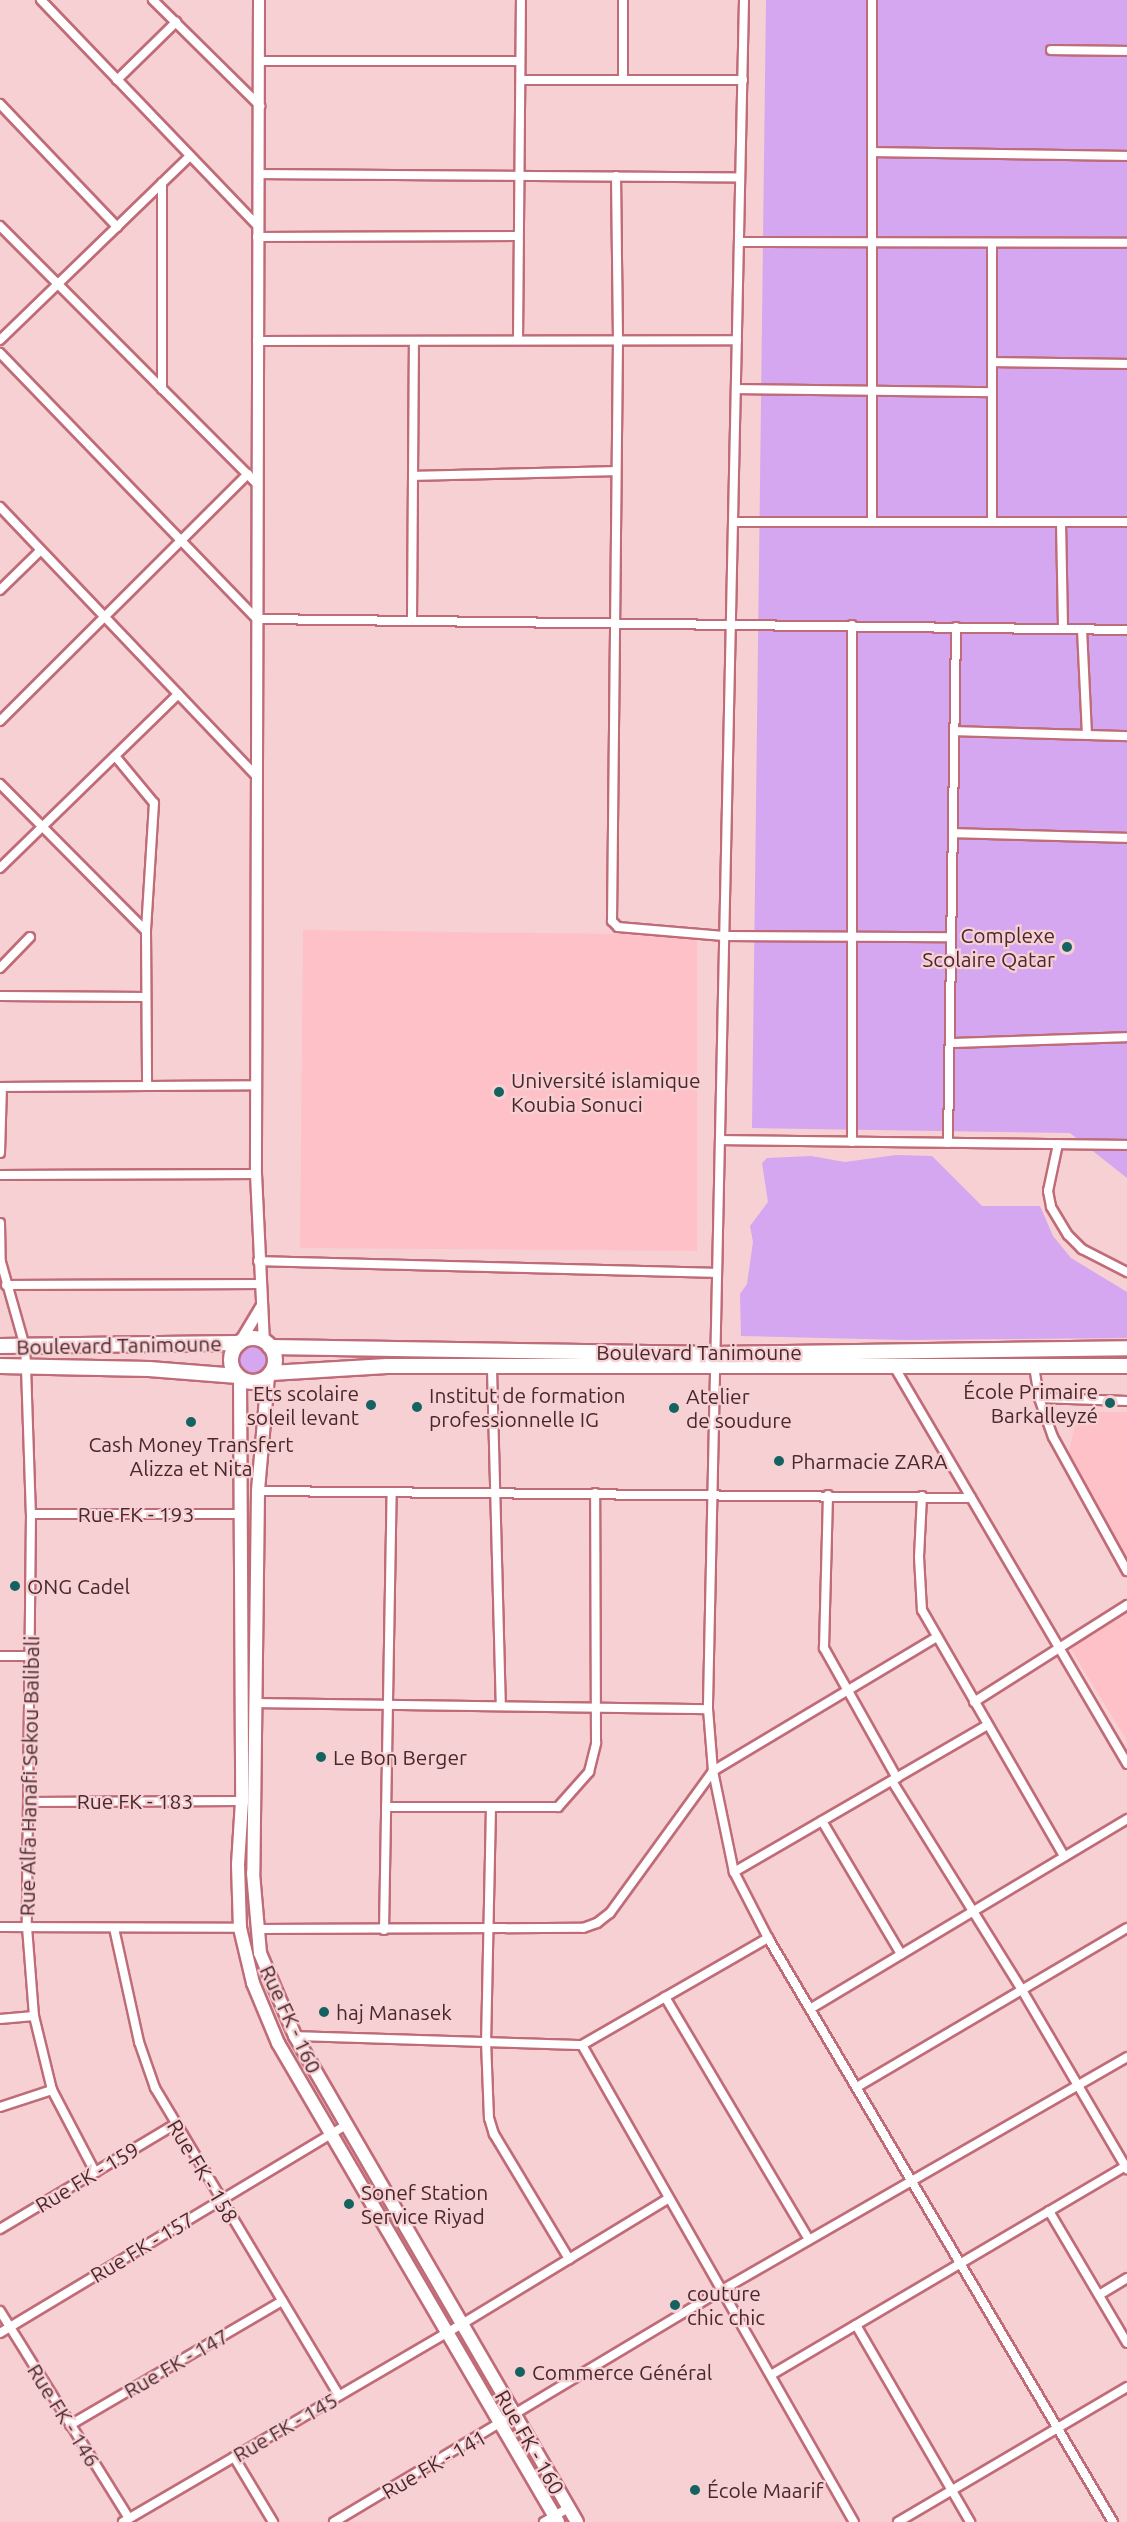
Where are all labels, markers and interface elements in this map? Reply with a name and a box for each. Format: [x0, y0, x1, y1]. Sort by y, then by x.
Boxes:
place label: Complexe Scolaire Qatar [922, 922, 1055, 972]
marker: Complexe Scolaire Qatar [1060, 940, 1074, 954]
place label: Université islamique Koubia Sonuci [511, 1067, 701, 1117]
marker: Université islamique Koubia Sonuci [492, 1085, 506, 1099]
street label: Boulevard Tanimoune [16, 1331, 222, 1359]
street label: Boulevard Tanimoune [596, 1339, 802, 1365]
place label: École Primaire Barkalleyzé [963, 1378, 1098, 1428]
place label: Ets scolaire soleil levant [247, 1380, 359, 1430]
place label: Institut de formation professionnelle IG [429, 1382, 626, 1432]
place label: Atelier de soudure [686, 1383, 792, 1433]
marker: École Primaire Barkalleyzé [1103, 1396, 1117, 1410]
marker: Ets scolaire soleil levant [364, 1398, 378, 1412]
marker: Institut de formation professionnelle IG [410, 1400, 424, 1414]
marker: Atelier de soudure [667, 1401, 681, 1415]
marker: Cash Money Transfert Alizza et Nita [184, 1415, 198, 1429]
place label: Cash Money Transfert Alizza et Nita [88, 1431, 294, 1481]
place label: Pharmacie ZARA [791, 1448, 948, 1474]
marker: Pharmacie ZARA [772, 1454, 786, 1468]
street label: Rue FK - 193 [78, 1501, 194, 1527]
place label: ONG Cadel [27, 1573, 130, 1599]
marker: ONG Cadel [8, 1579, 22, 1593]
street label: Rue Alfa Hanafi Sekou Balibali [14, 1635, 44, 1917]
place label: Le Bon Berger [333, 1744, 467, 1770]
marker: Le Bon Berger [314, 1750, 328, 1764]
street label: Rue FK - 183 [77, 1788, 193, 1814]
street label: Rue FK - 160 [255, 1961, 327, 2077]
place label: haj Manasek [336, 1999, 452, 2025]
marker: haj Manasek [317, 2005, 331, 2019]
street label: Rue FK - 158 [162, 2115, 244, 2227]
street label: Rue FK - 159 [31, 2136, 143, 2218]
place label: Sonef Station Service Riyad [361, 2179, 488, 2229]
marker: Sonef Station Service Riyad [342, 2197, 356, 2211]
street label: Rue FK - 157 [86, 2206, 198, 2288]
place label: couture chic chic [687, 2280, 765, 2330]
marker: couture chic chic [668, 2298, 682, 2312]
street label: Rue FK - 147 [119, 2323, 233, 2403]
street label: Rue FK - 146 [22, 2359, 106, 2471]
place label: Commerce Général [532, 2359, 712, 2385]
marker: Commerce Général [513, 2365, 527, 2379]
street label: Rue FK - 160 [490, 2385, 570, 2499]
street label: Rue FK - 145 [228, 2387, 342, 2467]
street label: Rue FK - 141 [377, 2424, 491, 2504]
place label: École Maarif [707, 2477, 824, 2503]
marker: École Maarif [688, 2483, 702, 2497]

